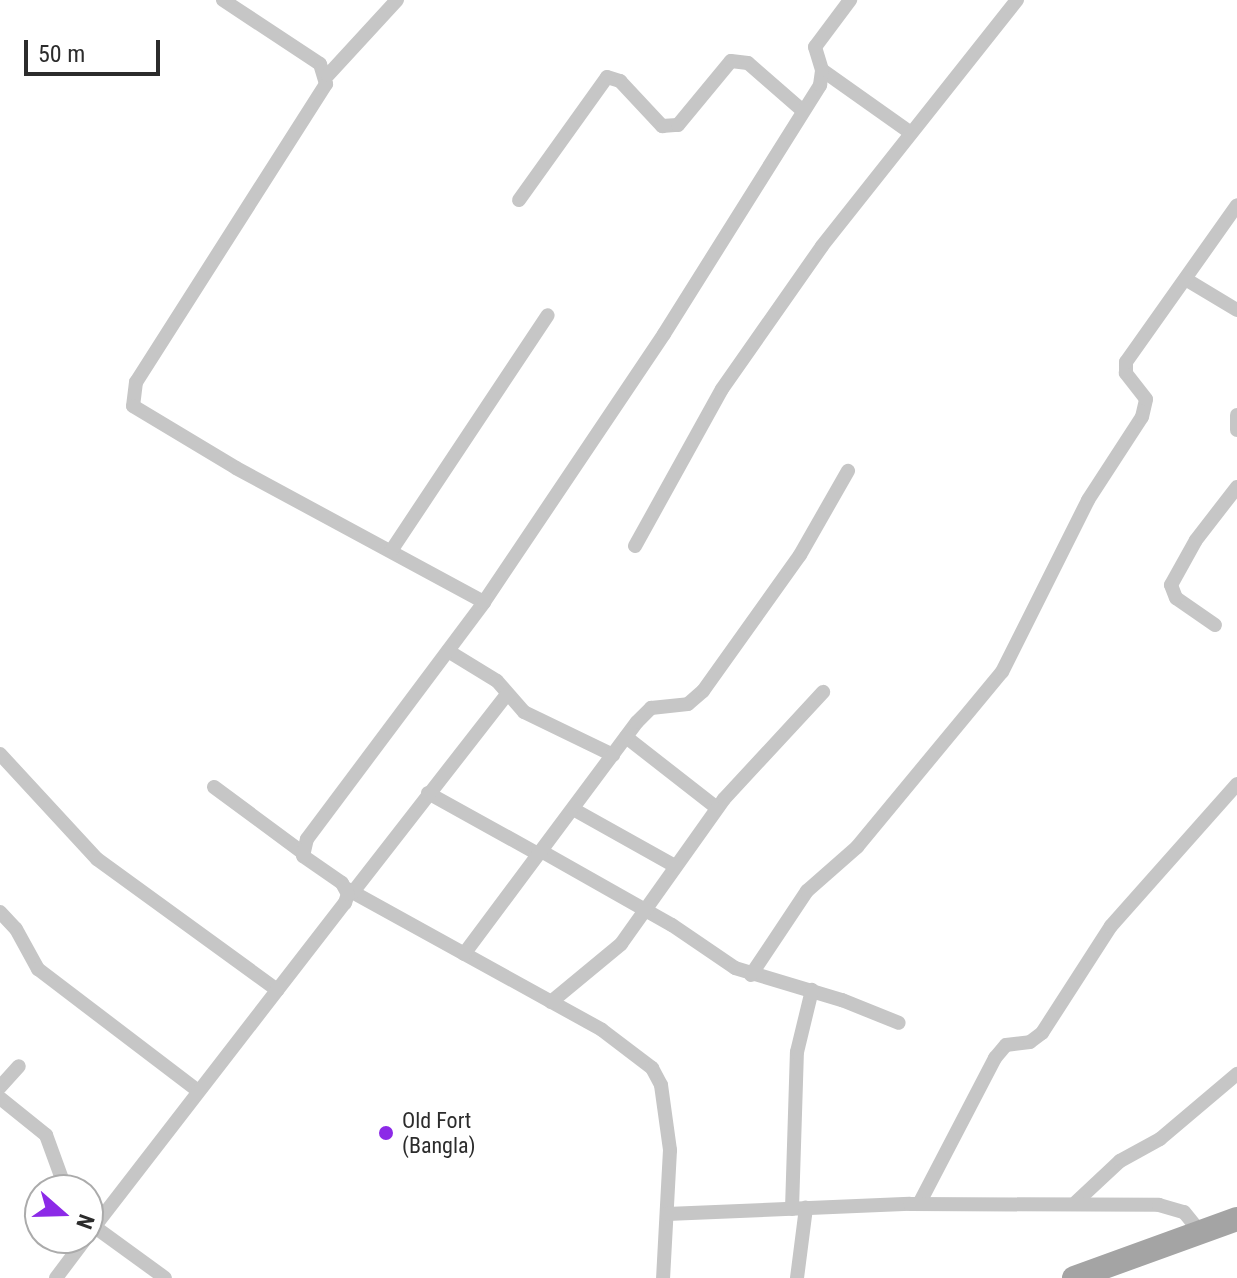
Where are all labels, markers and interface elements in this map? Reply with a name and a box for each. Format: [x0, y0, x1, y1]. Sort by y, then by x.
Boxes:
scale bar [28, 24, 164, 74]
text: 50 m [38, 40, 85, 68]
place label: Old Fort (Bangla) [402, 1107, 476, 1158]
marker: Old Fort (Bangla) [377, 1124, 395, 1142]
north arrow [24, 1174, 104, 1254]
text: N [71, 1211, 99, 1232]

